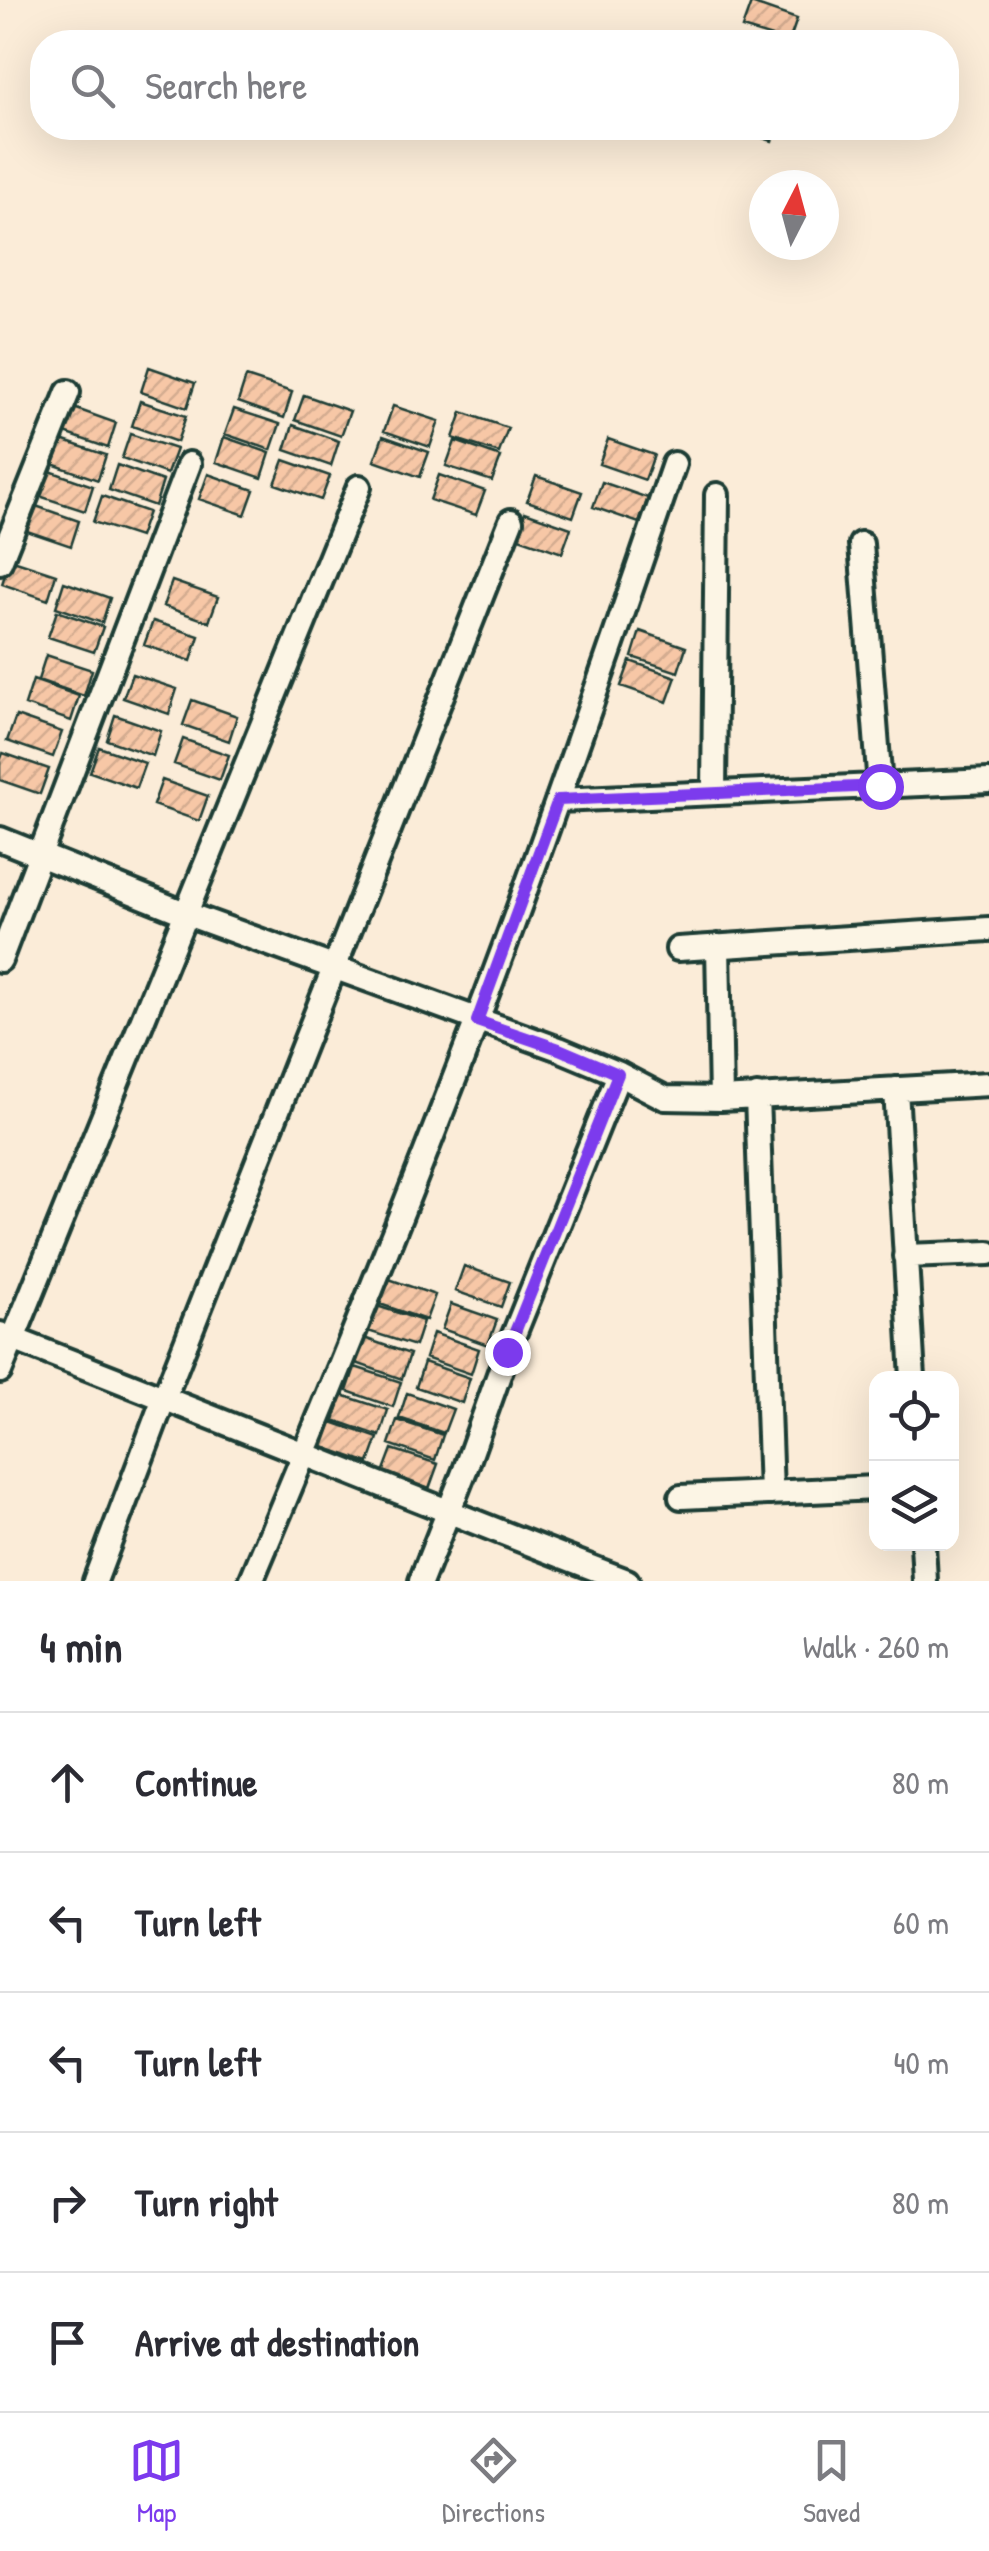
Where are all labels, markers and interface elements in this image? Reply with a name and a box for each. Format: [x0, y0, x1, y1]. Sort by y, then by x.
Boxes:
search box [30, 30, 959, 140]
icon: search [65, 58, 120, 113]
text: Search here [145, 59, 307, 111]
north arrow [749, 170, 839, 260]
route start [858, 764, 904, 810]
route end [485, 1330, 531, 1376]
map controls [869, 1371, 959, 1551]
button: locate [869, 1371, 959, 1461]
button: layers [869, 1461, 959, 1551]
text: 4 min [40, 1618, 122, 1675]
text: Walk · 260 m [803, 1625, 949, 1668]
icon: ahead [40, 1755, 95, 1810]
text: Continue [135, 1756, 257, 1808]
text: 80 m [892, 1761, 949, 1804]
icon: left [40, 1895, 95, 1950]
text: Turn left [135, 1896, 260, 1948]
text: 60 m [893, 1901, 949, 1944]
icon: left [40, 2035, 95, 2090]
text: Turn left [135, 2036, 260, 2088]
text: 40 m [894, 2041, 949, 2084]
icon: right [40, 2175, 95, 2230]
text: Turn right [135, 2176, 278, 2228]
text: 80 m [892, 2181, 949, 2224]
icon: arrive [40, 2315, 95, 2370]
text: Arrive at destination [135, 2316, 419, 2368]
tab: Map [129, 2433, 184, 2531]
tab: Directions [442, 2433, 545, 2531]
tab: Saved [803, 2433, 860, 2531]

